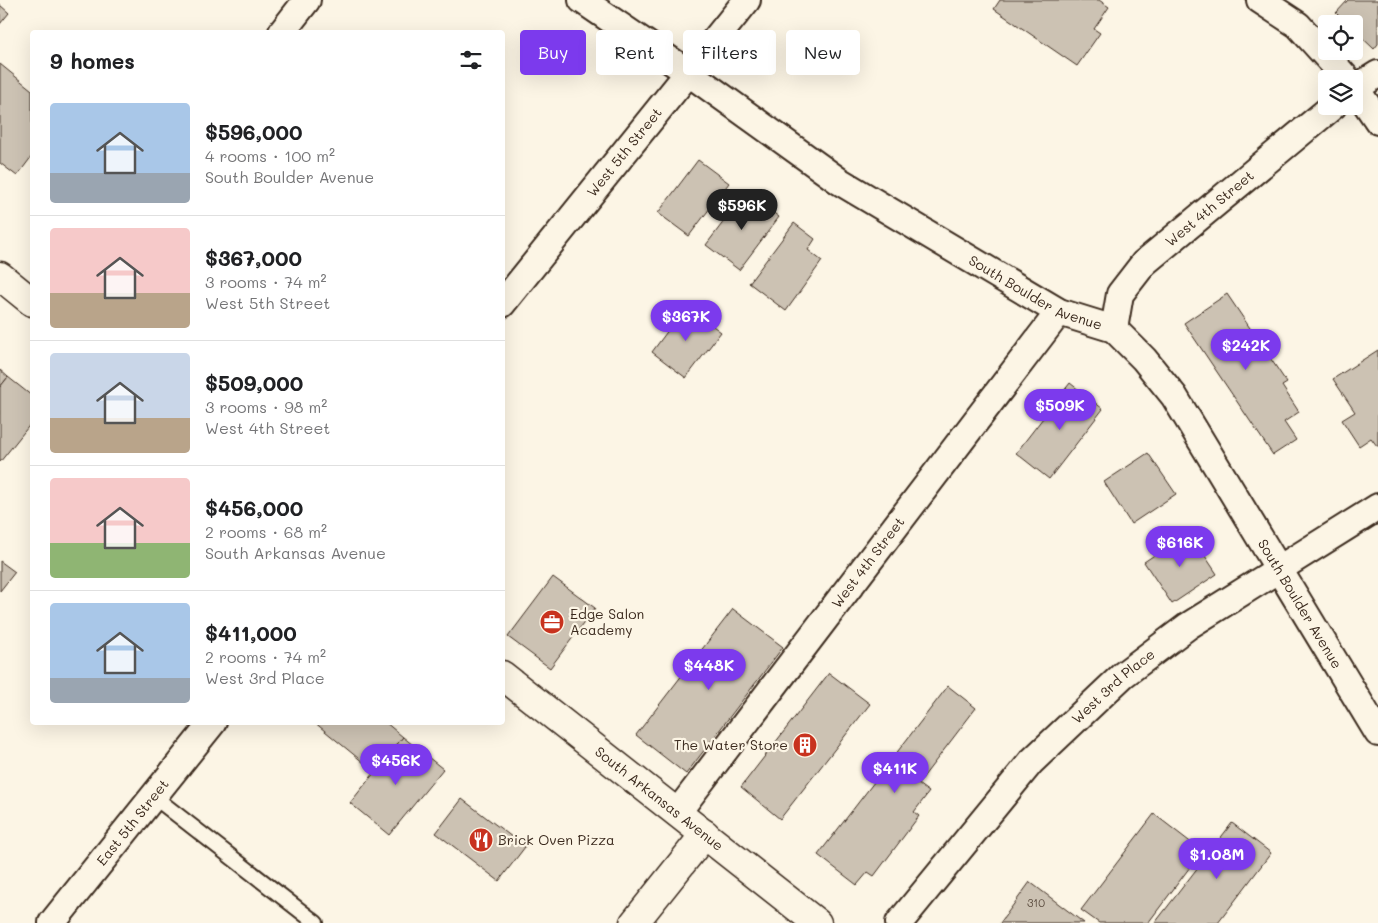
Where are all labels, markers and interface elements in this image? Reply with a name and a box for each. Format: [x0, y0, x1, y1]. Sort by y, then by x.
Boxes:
map controls [1318, 15, 1363, 115]
button: locate [1318, 15, 1363, 60]
chip: Buy [520, 30, 586, 75]
chip: Rent [596, 30, 673, 75]
chip: Filters [683, 30, 776, 75]
chip: New [786, 30, 860, 75]
icon: filters [457, 46, 485, 74]
text: 9 homes [50, 47, 135, 74]
button: layers [1318, 70, 1363, 115]
street label: West 5th Street [582, 103, 666, 201]
text: $596,000 [205, 118, 303, 145]
icon: home [90, 123, 150, 183]
text: 4 rooms · 100 m² [205, 145, 335, 166]
text: South Boulder Avenue [205, 166, 374, 187]
street label: West 4th Street [1161, 166, 1258, 251]
pin: $596K [707, 188, 777, 231]
text: $596K [717, 194, 767, 215]
text: $367,000 [205, 244, 302, 271]
icon: home [90, 248, 150, 308]
street label: South Boulder Avenue [965, 250, 1105, 334]
text: 3 rooms · 74 m² [205, 271, 326, 292]
text: West 5th Street [205, 292, 330, 313]
pin: $367K [651, 300, 721, 342]
text: $367K [662, 305, 710, 326]
pin: $242K [1211, 328, 1281, 371]
text: $242K [1222, 334, 1270, 355]
text: $509,000 [205, 369, 303, 396]
icon: home [90, 373, 150, 433]
pin: $509K [1025, 388, 1095, 431]
text: $509K [1035, 394, 1085, 415]
text: 3 rooms · 98 m² [205, 396, 327, 417]
text: West 4th Street [205, 417, 330, 438]
text: $456,000 [205, 494, 303, 521]
icon: home [90, 498, 150, 558]
street label: West 4th Street [827, 513, 908, 612]
text: 2 rooms · 68 m² [205, 521, 327, 542]
pin: $616K [1145, 526, 1215, 568]
text: $616K [1157, 531, 1203, 552]
street label: South Boulder Avenue [1254, 535, 1347, 672]
text: South Arkansas Avenue [205, 542, 386, 563]
place label: Edge Salon Academy [570, 604, 644, 639]
office icon: Edge Salon Academy [539, 609, 565, 635]
text: $411,000 [205, 619, 297, 646]
icon: home [90, 623, 150, 683]
street label: West 3rd Place [1067, 644, 1158, 728]
text: 2 rooms · 74 m² [205, 646, 326, 667]
pin: $448K [674, 648, 744, 691]
text: $448K [684, 654, 734, 675]
text: West 3rd Place [205, 667, 325, 688]
building icon: The Water Store [792, 732, 818, 758]
place label: The Water Store [674, 735, 788, 754]
street label: South Arkansas Avenue [591, 742, 728, 855]
pin: $456K [361, 744, 431, 786]
text: $456K [371, 749, 421, 770]
pin: $411K [860, 752, 930, 794]
text: $411K [873, 757, 917, 778]
street label: East 5th Street [92, 775, 173, 869]
restaurant icon: Brick Oven Pizza [468, 827, 494, 853]
place label: Brick Oven Pizza [498, 830, 615, 849]
pin: $1.08M [1176, 838, 1258, 880]
text: $1.08M [1189, 843, 1245, 864]
house number: 310 [1027, 895, 1045, 910]

